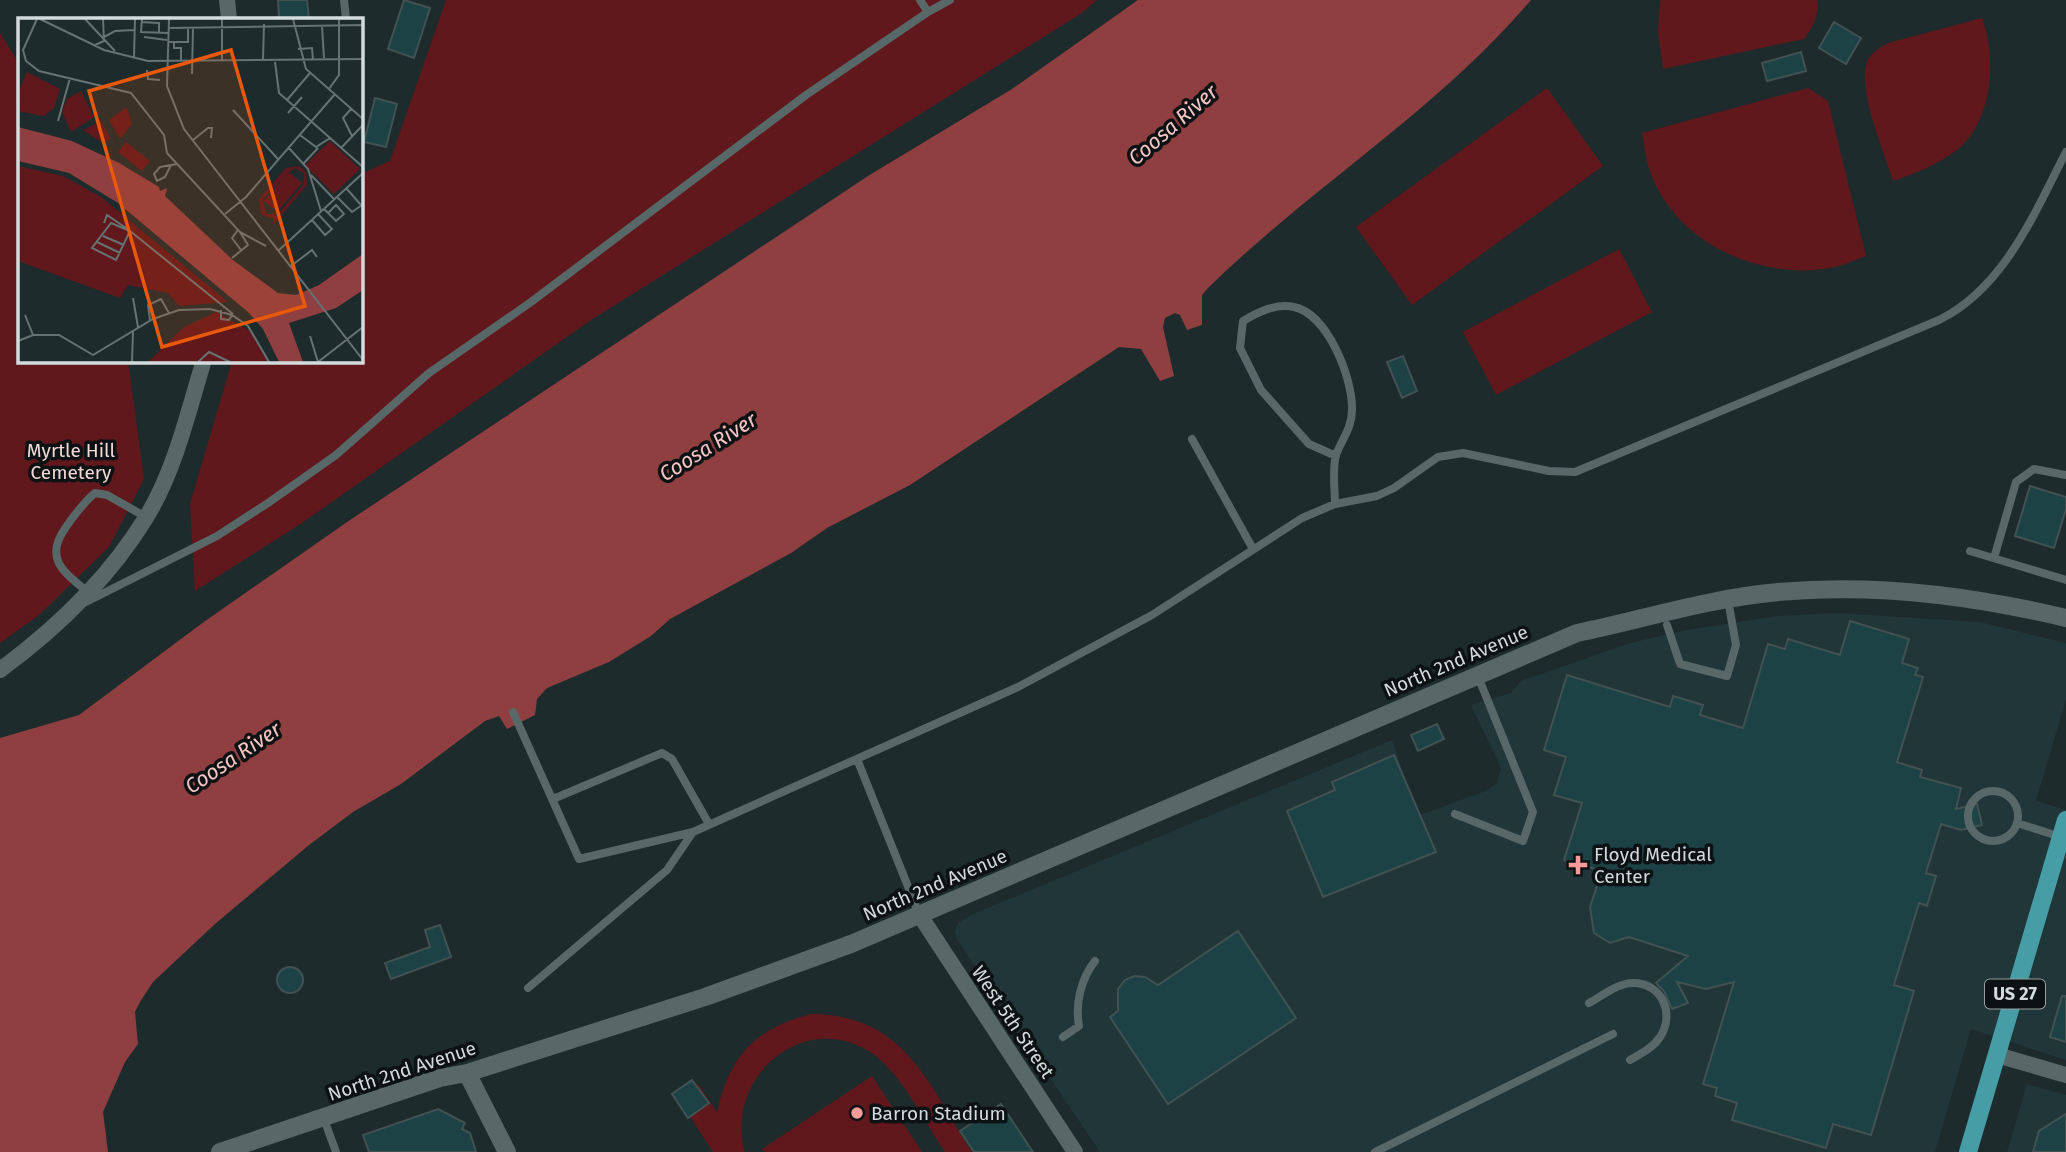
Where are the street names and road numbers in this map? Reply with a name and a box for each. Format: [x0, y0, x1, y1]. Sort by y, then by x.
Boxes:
street label: North 2nd Avenue [1380, 620, 1532, 702]
street label: North 2nd Avenue [859, 844, 1011, 926]
street label: West 5th Street [967, 961, 1059, 1083]
road number: US 27 [1985, 979, 2045, 1009]
street label: North 2nd Avenue [325, 1036, 479, 1106]

